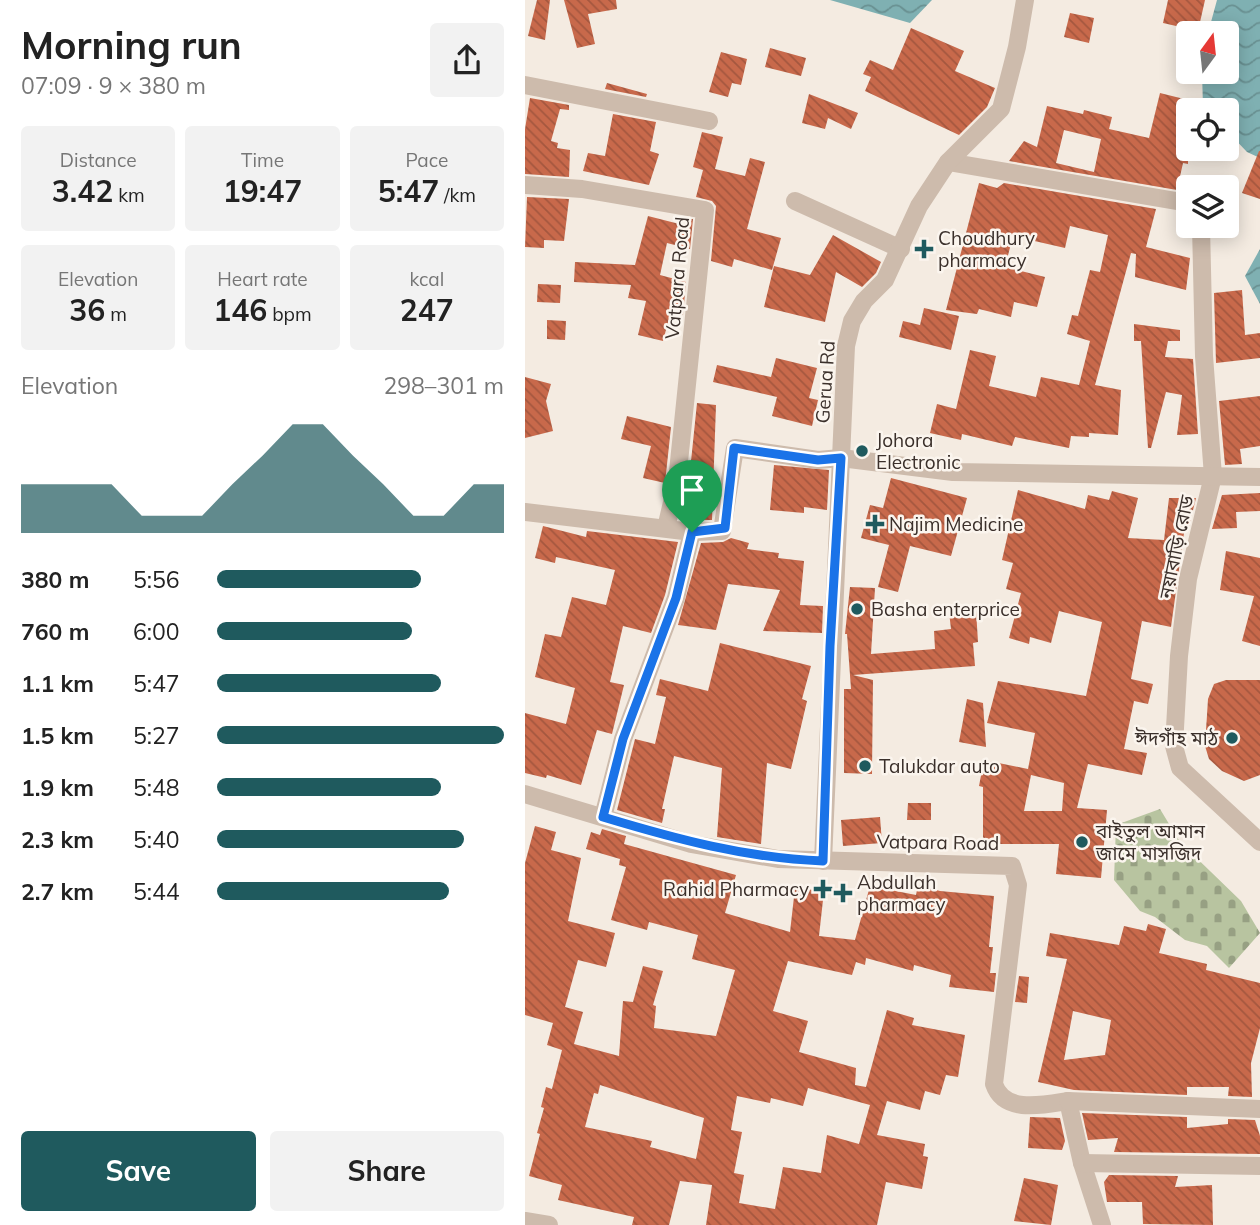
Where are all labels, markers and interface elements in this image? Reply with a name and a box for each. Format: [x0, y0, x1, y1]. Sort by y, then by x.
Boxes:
text: Morning run [21, 21, 242, 69]
north arrow [1176, 21, 1239, 84]
map controls [1176, 21, 1239, 238]
button: share [430, 23, 504, 97]
text: 07:09 · 9 × 380 m [21, 71, 206, 100]
button: locate [1176, 98, 1239, 161]
text: Distance [60, 148, 137, 172]
text: Time [241, 148, 284, 172]
text: Pace [405, 148, 448, 172]
text: 3.42 [52, 172, 113, 210]
text: 19:47 [223, 172, 302, 210]
text: 5:47 [378, 172, 439, 210]
button: layers [1176, 175, 1239, 238]
text: km [113, 183, 145, 207]
text: /km [439, 183, 476, 207]
street label: Vatpara Road [660, 216, 694, 340]
place label: Choudhury pharmacy [938, 226, 1035, 272]
marker: Choudhury pharmacy [916, 241, 932, 257]
text: Elevation [58, 267, 138, 291]
text: Heart rate [217, 267, 308, 291]
text: kcal [409, 267, 444, 291]
text: 36 [69, 291, 105, 329]
text: 146 [213, 291, 267, 329]
text: 247 [400, 291, 454, 329]
text: m [105, 302, 127, 326]
text: bpm [267, 302, 312, 326]
street label: Gerua Rd [810, 340, 840, 424]
text: Elevation [21, 371, 118, 400]
text: 298–301 m [383, 371, 504, 400]
place label: Johora Electronic [876, 428, 961, 474]
marker: Johora Electronic [854, 443, 870, 459]
pin [662, 460, 722, 532]
icon: arrive [673, 471, 711, 509]
street label: নয়াবাড়ি রোড [1153, 493, 1199, 602]
place label: Najim Medicine [889, 512, 1023, 536]
marker: Najim Medicine [867, 516, 883, 532]
text: 380 m [21, 565, 89, 594]
text: 5:56 [133, 565, 180, 594]
place label: Basha enterprice [871, 597, 1020, 621]
marker: Basha enterprice [849, 601, 865, 617]
text: 760 m [21, 617, 89, 646]
text: 6:00 [133, 617, 180, 646]
text: 1.1 km [21, 669, 94, 698]
text: 5:47 [133, 669, 180, 698]
text: 1.5 km [21, 721, 94, 750]
text: 5:27 [133, 721, 180, 750]
place label: ঈদগাঁহ মাঠ [1134, 726, 1219, 750]
marker: ঈদগাঁহ মাঠ [1224, 730, 1240, 746]
place label: Talukdar auto [879, 754, 1000, 778]
marker: Talukdar auto [857, 758, 873, 774]
text: 1.9 km [21, 773, 94, 802]
text: 5:48 [133, 773, 180, 802]
place label: বাইতুল আমান জামে মাসজিদ [1095, 819, 1206, 865]
text: 2.3 km [21, 825, 94, 854]
text: 5:40 [133, 825, 180, 854]
street label: Vatpara Road [876, 829, 1000, 855]
marker: বাইতুল আমান জামে মাসজিদ [1074, 834, 1090, 850]
place label: Abdullah pharmacy [857, 870, 945, 916]
text: 2.7 km [21, 877, 94, 906]
text: 5:44 [133, 877, 180, 906]
place label: Rahid Pharmacy [663, 877, 809, 901]
marker: Rahid Pharmacy [815, 881, 831, 897]
marker: Abdullah pharmacy [835, 885, 851, 901]
button: Save [21, 1131, 256, 1211]
button: Share [270, 1131, 504, 1211]

